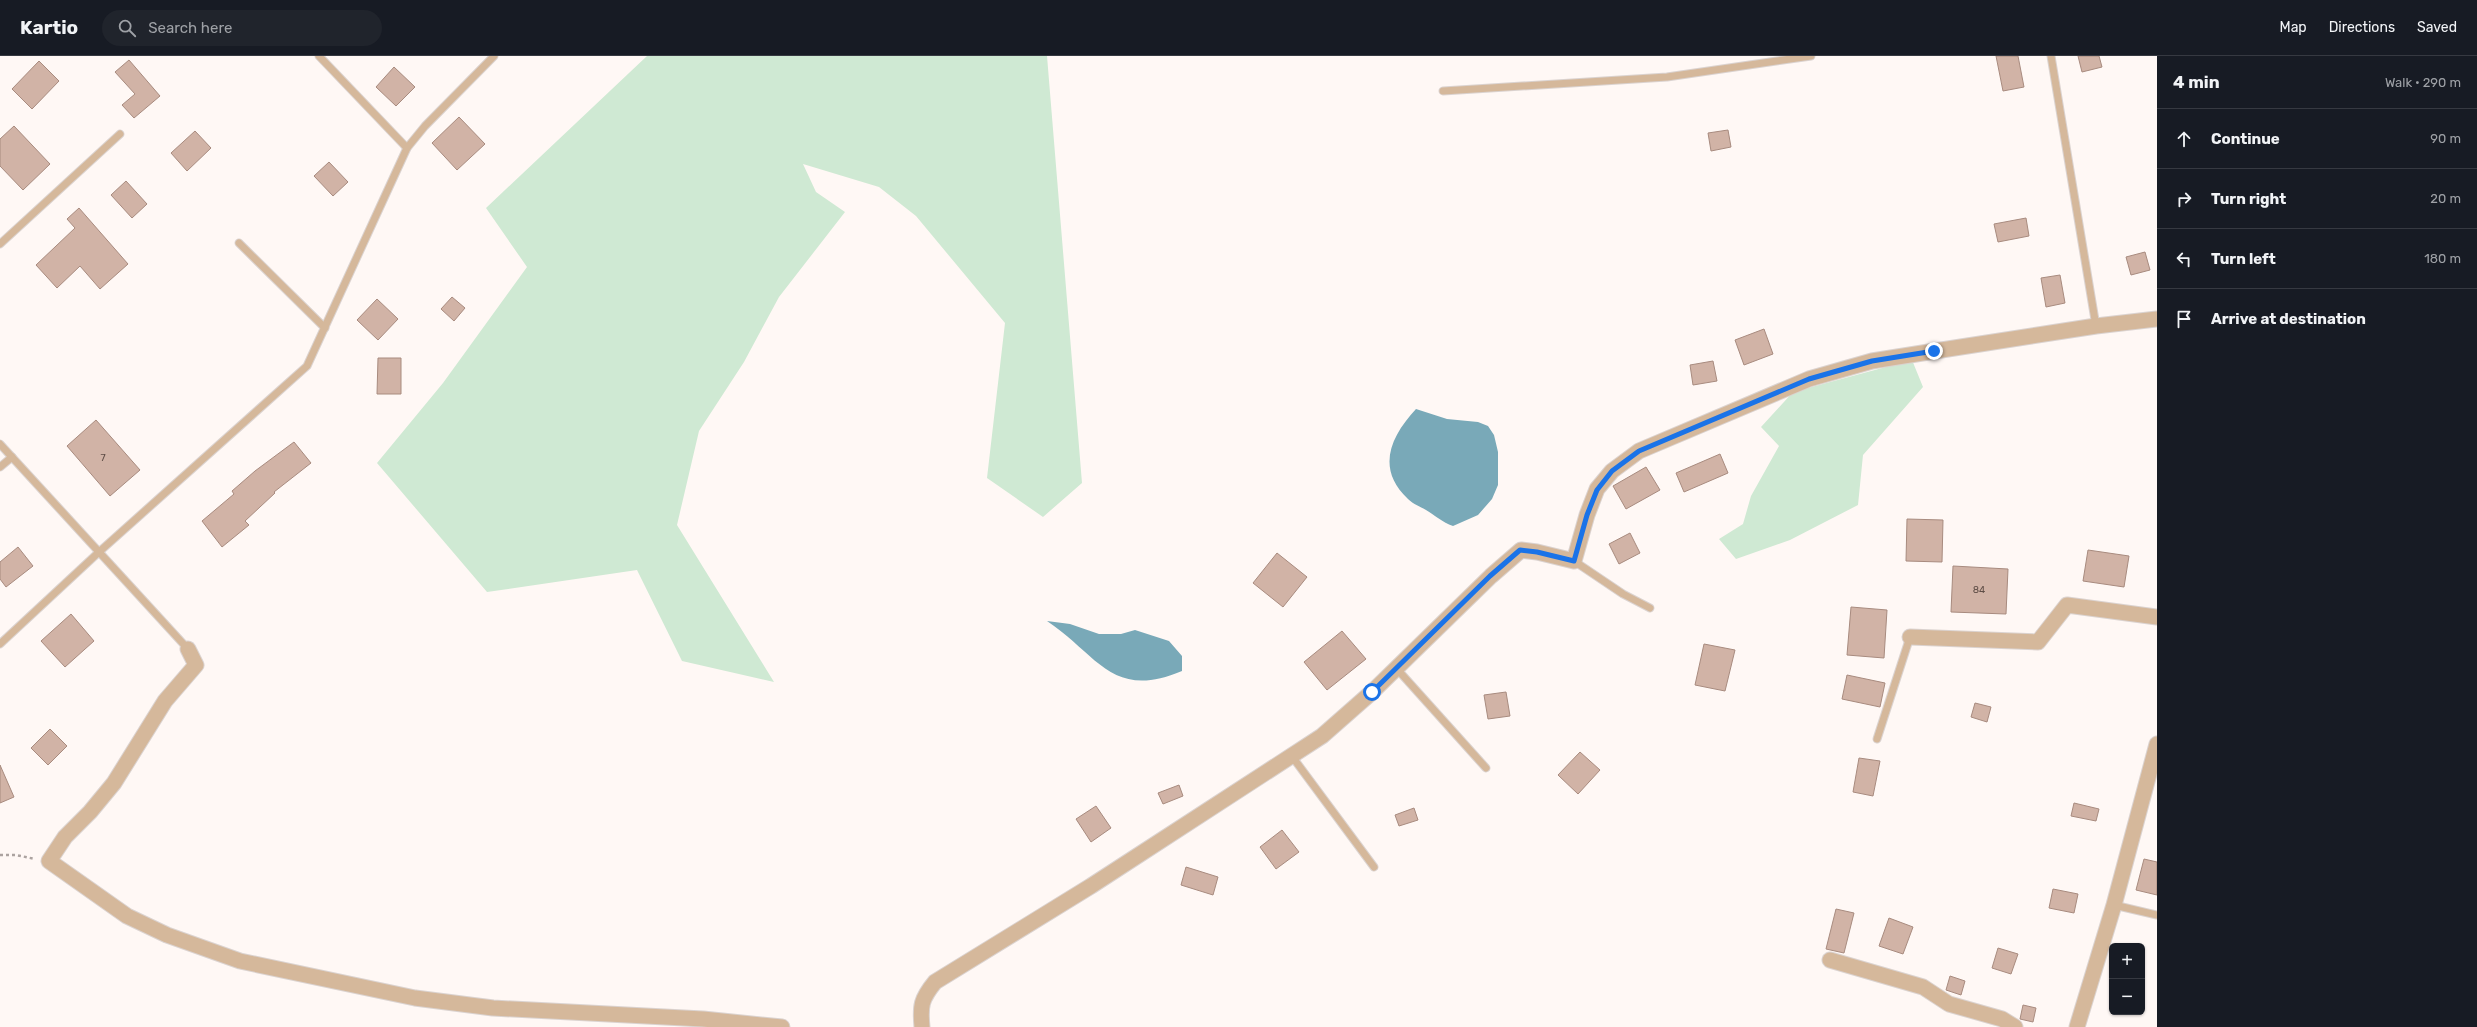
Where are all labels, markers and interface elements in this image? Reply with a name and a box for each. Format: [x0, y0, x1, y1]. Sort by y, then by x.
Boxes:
search box [102, 10, 382, 46]
text: Kartio [20, 16, 78, 39]
icon: search [116, 17, 138, 39]
text: Search here [148, 19, 232, 37]
text: Map [2280, 19, 2307, 36]
text: Directions [2329, 19, 2395, 36]
text: Saved [2417, 19, 2457, 36]
text: 4 min [2173, 72, 2220, 92]
text: Walk · 290 m [2385, 75, 2461, 90]
icon: ahead [2173, 128, 2195, 150]
text: Continue [2211, 130, 2280, 148]
text: 90 m [2430, 131, 2461, 146]
icon: right [2173, 188, 2195, 210]
text: Turn right [2211, 190, 2286, 208]
text: 20 m [2430, 191, 2461, 206]
icon: left [2173, 248, 2195, 270]
text: Turn left [2211, 250, 2276, 268]
text: 180 m [2424, 251, 2461, 266]
icon: arrive [2173, 308, 2195, 330]
text: Arrive at destination [2211, 310, 2366, 328]
route end [1925, 342, 1943, 360]
house number: 7 [100, 452, 106, 464]
house number: 84 [1973, 584, 1985, 596]
route start [1363, 683, 1381, 701]
map controls [2109, 943, 2145, 1015]
button: + [2109, 943, 2145, 979]
button: − [2109, 979, 2145, 1015]

